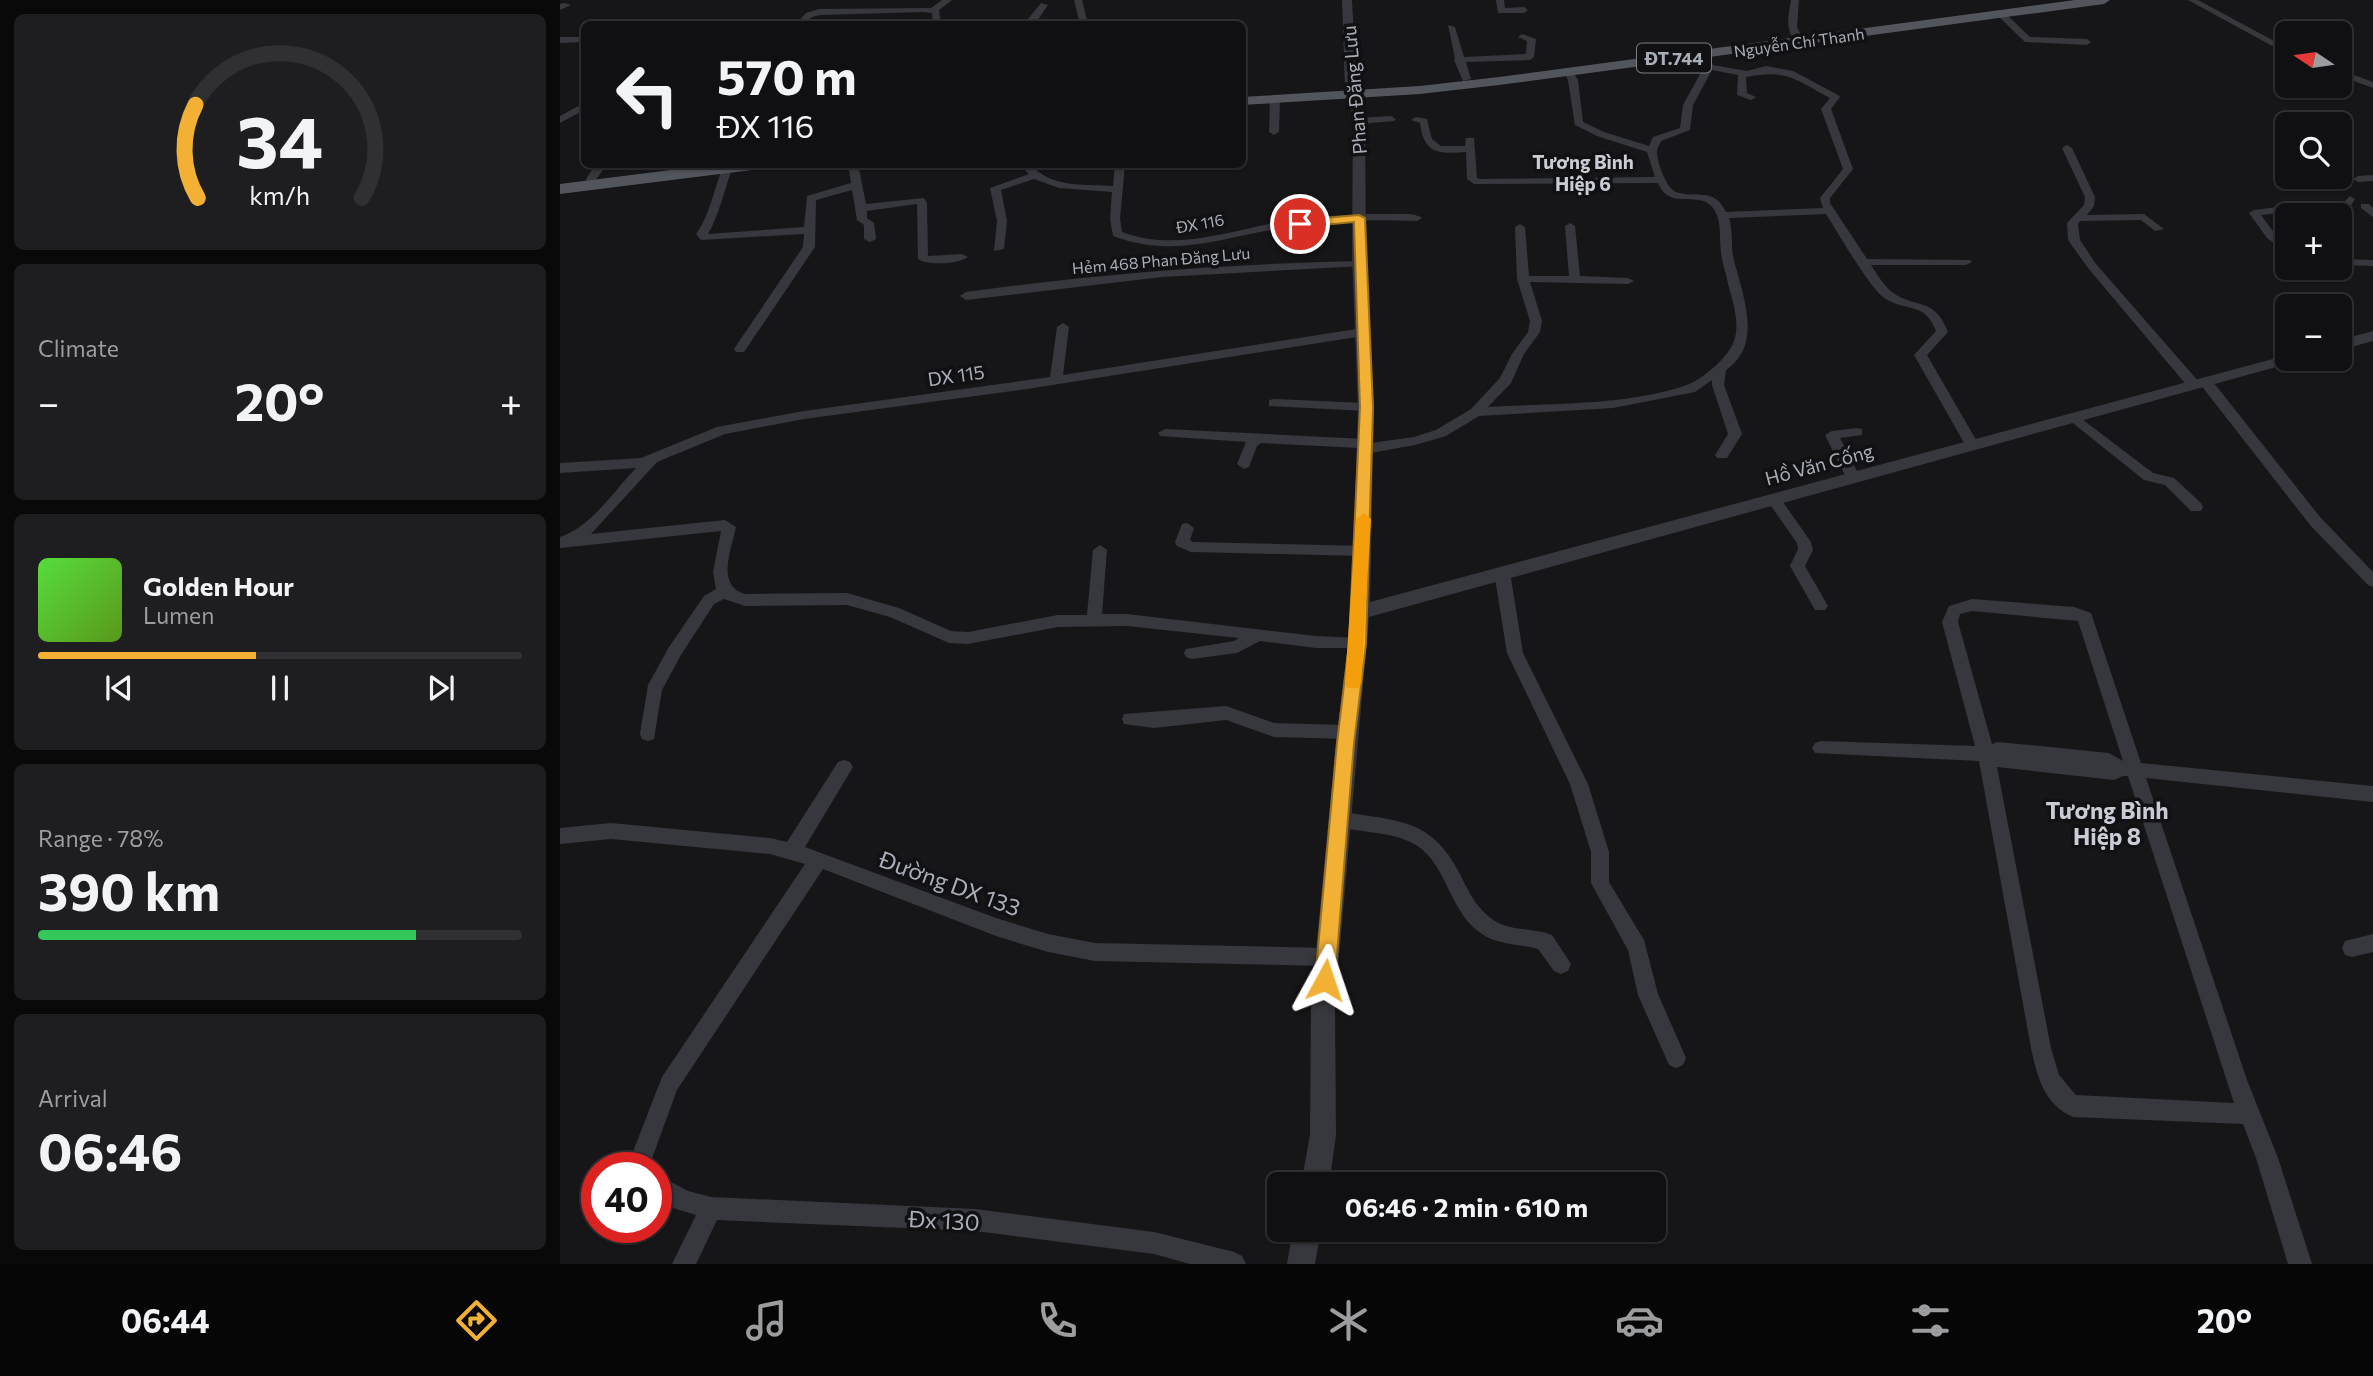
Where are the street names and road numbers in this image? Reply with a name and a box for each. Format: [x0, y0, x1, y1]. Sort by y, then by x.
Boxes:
street label: Nguyễn Chí Thanh [1732, 23, 1866, 61]
street label: Phan Đăng Lưu [1337, 24, 1371, 156]
road number: ĐT.744 [1637, 44, 1711, 72]
street label: ĐX 116 [1173, 209, 1226, 237]
street label: Hẻm 468 Phan Đăng Lưu [1071, 243, 1251, 277]
street label: DX 115 [926, 360, 986, 390]
street label: Hồ Văn Cống [1762, 439, 1876, 489]
street label: Đường DX 133 [875, 844, 1024, 922]
street label: Đx 130 [907, 1204, 980, 1236]

